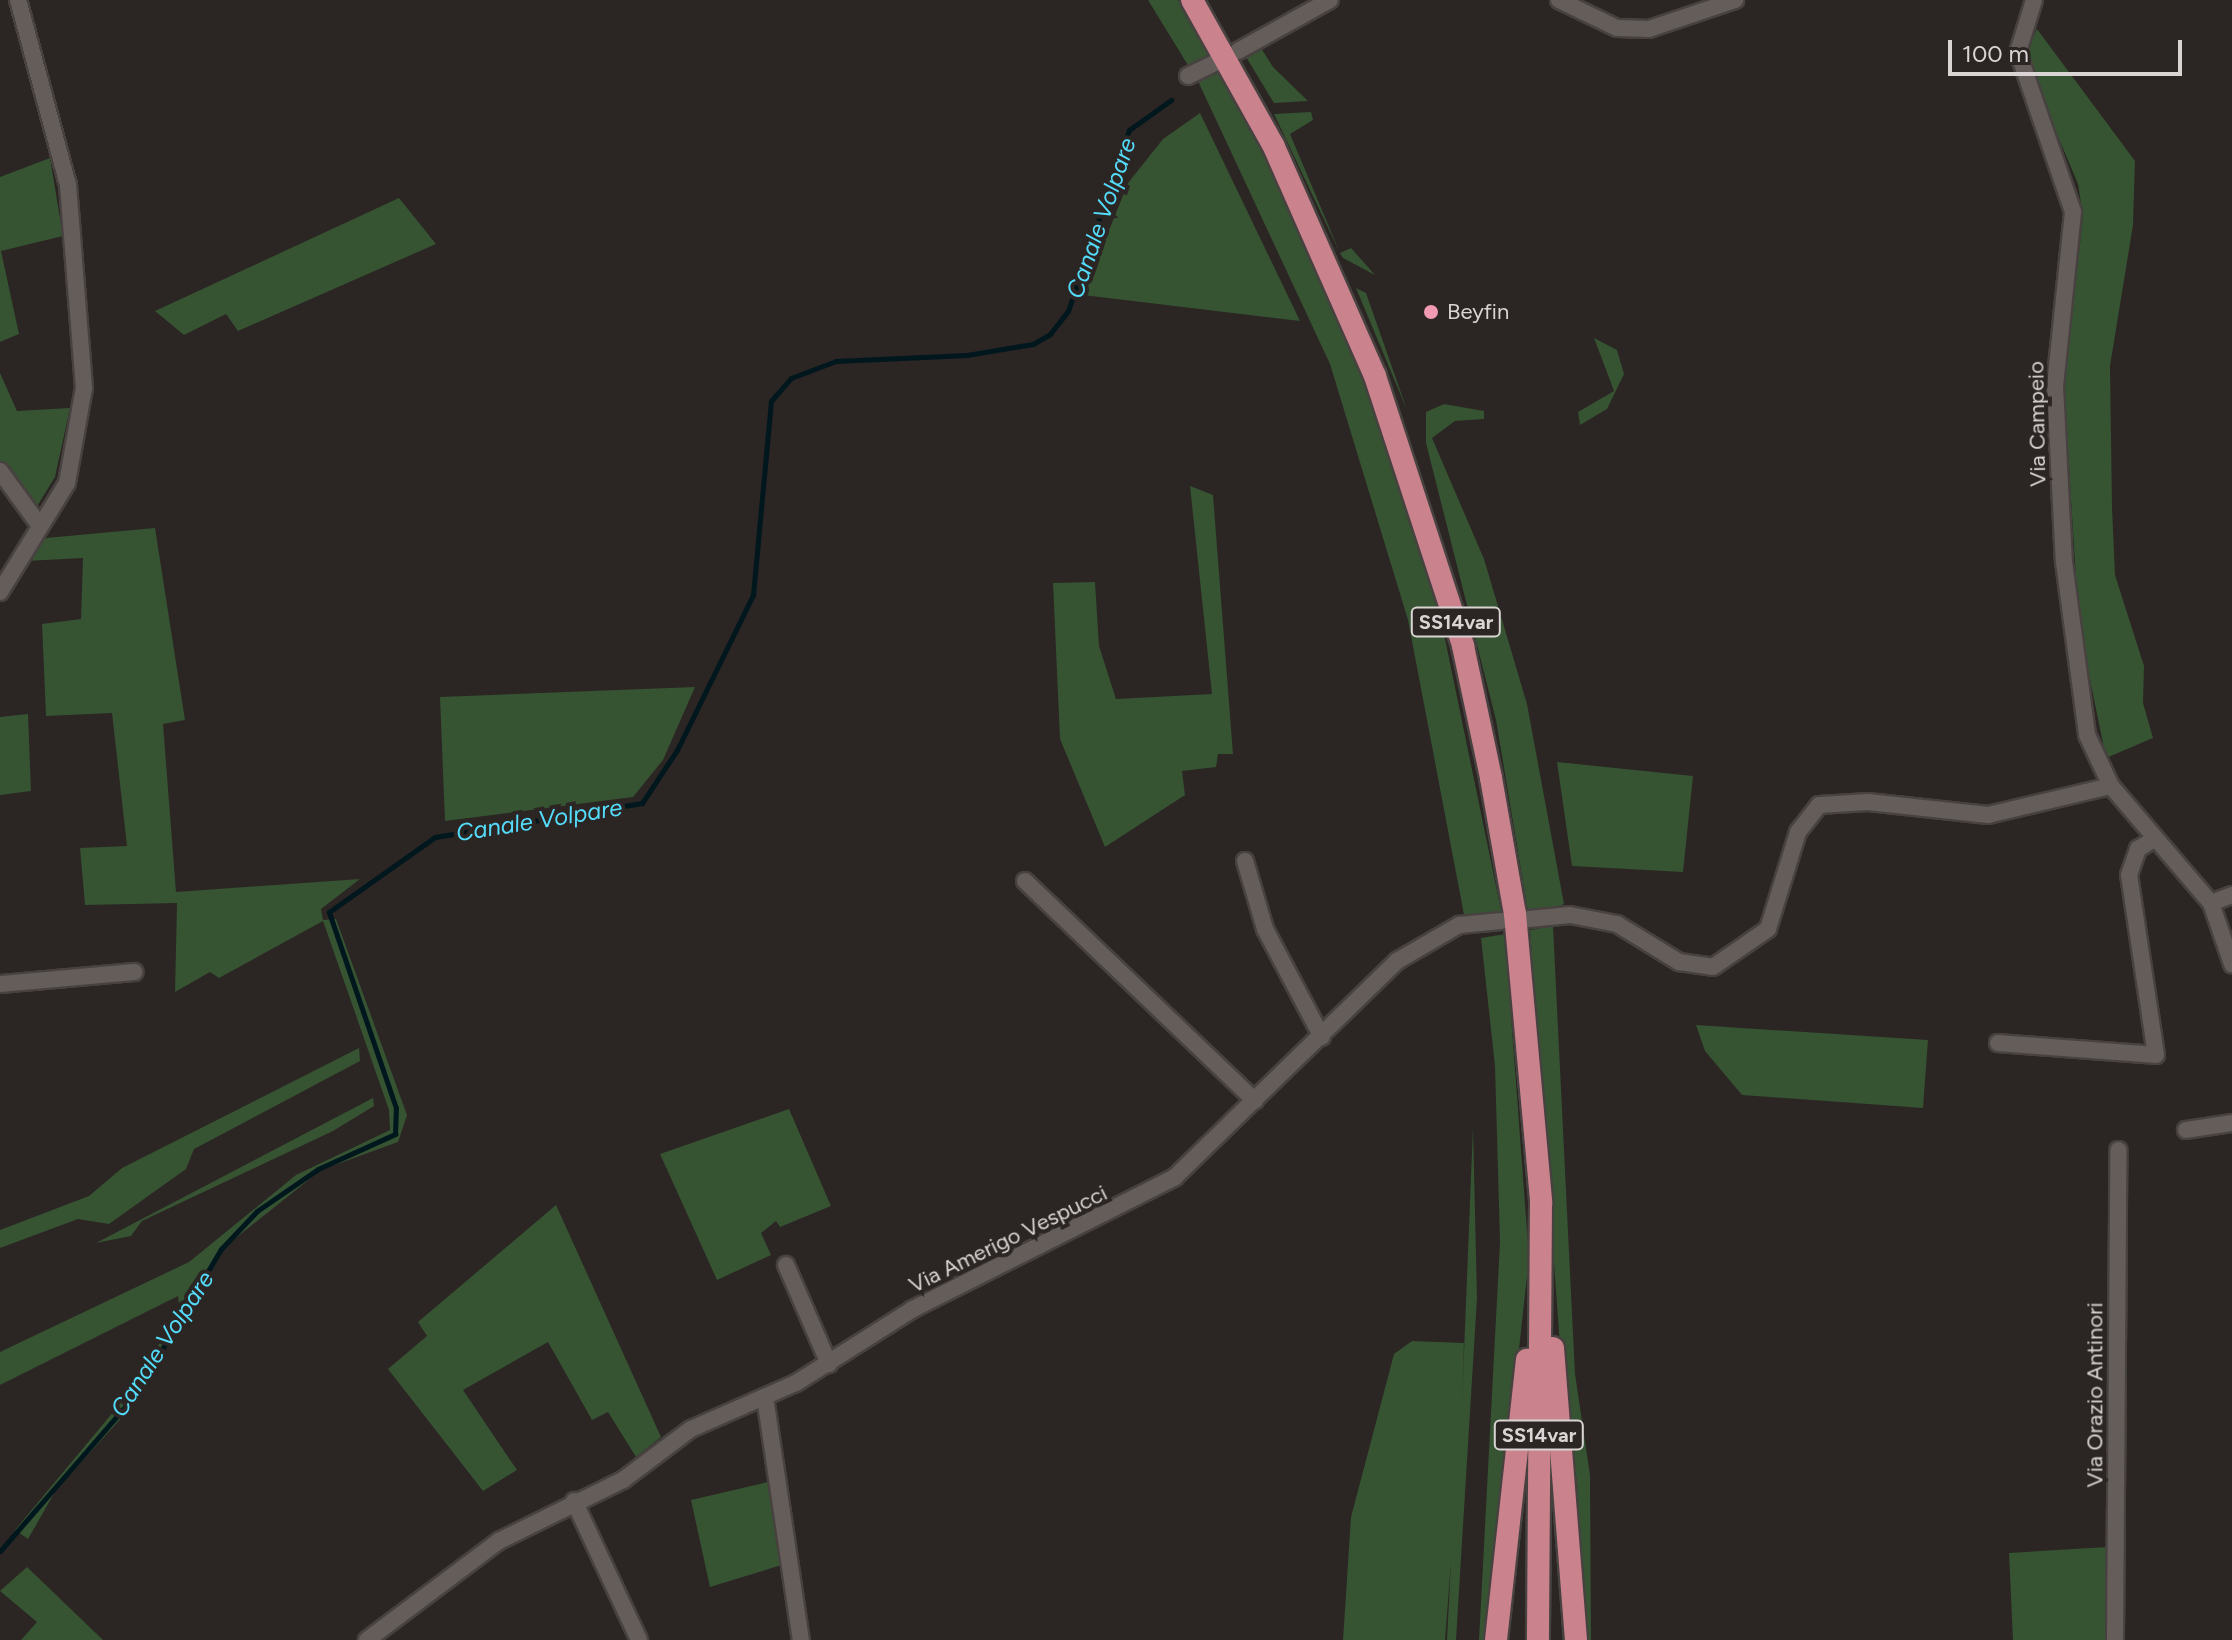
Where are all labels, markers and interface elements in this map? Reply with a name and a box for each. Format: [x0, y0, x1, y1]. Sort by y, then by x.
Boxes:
scale bar [1952, 24, 2186, 74]
text: 100 m [1962, 39, 2029, 68]
water label: Canale Volpare [1060, 134, 1142, 302]
place label: Beyfin [1447, 299, 1509, 325]
marker: Beyfin [1422, 303, 1440, 321]
street label: Via Campeio [2023, 361, 2051, 487]
road number: SS14var [1410, 606, 1502, 638]
water label: Canale Volpare [454, 793, 624, 847]
street label: Via Amerigo Vespucci [905, 1180, 1111, 1298]
water label: Canale Volpare [104, 1266, 220, 1422]
street label: Via Orazio Antinori [2082, 1303, 2108, 1487]
road number: SS14var [1493, 1419, 1585, 1451]

